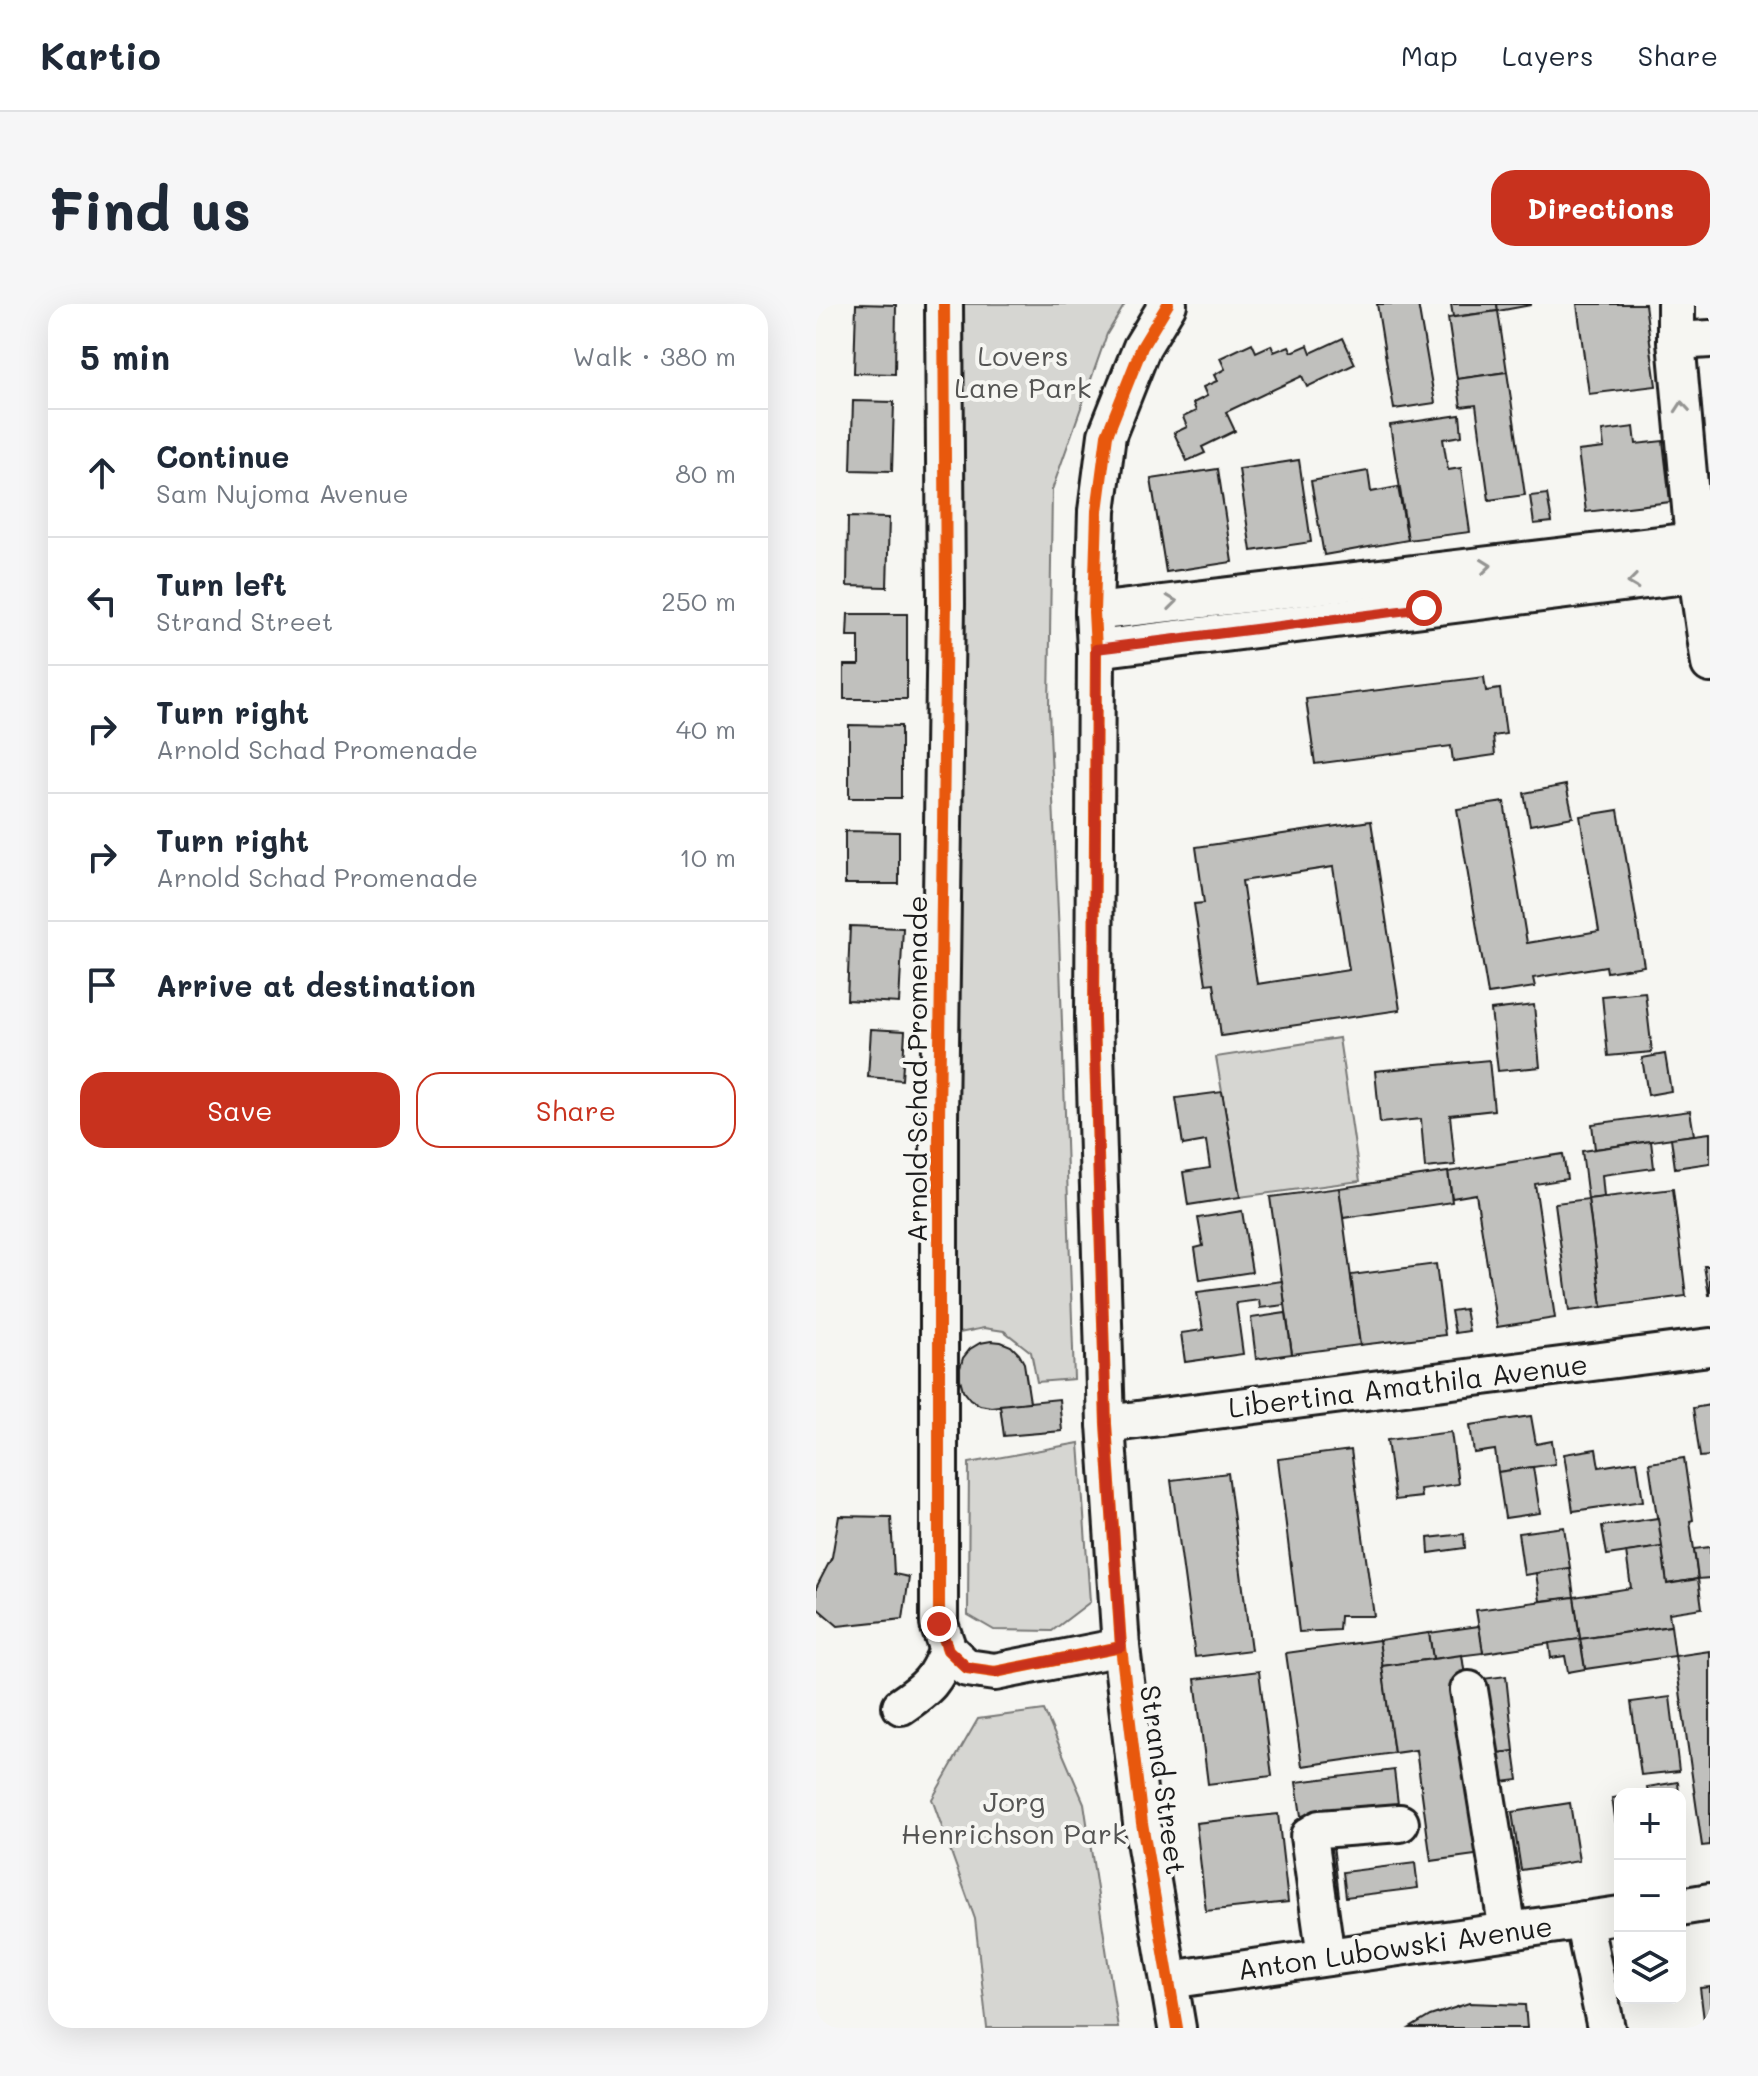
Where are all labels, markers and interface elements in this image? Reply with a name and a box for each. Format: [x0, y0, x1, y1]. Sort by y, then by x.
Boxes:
text: Kartio [40, 30, 161, 80]
text: Map [1401, 37, 1458, 73]
text: Layers [1502, 37, 1594, 73]
text: Share [1638, 37, 1718, 73]
button: Directions [1491, 170, 1710, 246]
text: Find us [48, 172, 251, 245]
text: 5 min [80, 334, 170, 379]
park label: Lovers Lane Park [954, 337, 1092, 405]
text: Walk · 380 m [573, 339, 736, 373]
one-way arrow [1674, 400, 1691, 413]
text: Continue [156, 436, 289, 476]
icon: ahead [80, 451, 124, 495]
text: 80 m [675, 456, 736, 490]
text: Sam Nujoma Avenue [156, 476, 409, 510]
one-way arrow [1479, 558, 1492, 575]
text: Turn left [156, 564, 287, 604]
one-way arrow [1626, 573, 1639, 590]
icon: left [80, 579, 124, 623]
text: 250 m [661, 584, 736, 618]
route start [1406, 590, 1442, 626]
one-way arrow [1166, 594, 1179, 611]
text: Strand Street [156, 604, 333, 638]
text: Turn right [156, 692, 309, 732]
icon: right [80, 707, 124, 751]
text: 40 m [676, 712, 736, 746]
text: Arnold Schad Promenade [156, 732, 478, 766]
text: Turn right [156, 820, 309, 860]
icon: right [80, 835, 124, 879]
text: 10 m [679, 840, 736, 874]
text: Arnold Schad Promenade [156, 860, 478, 894]
street label: Arnold Schad Promenade [898, 896, 934, 1242]
icon: arrive [80, 963, 124, 1007]
text: Arrive at destination [156, 965, 476, 1005]
button: Save [80, 1072, 400, 1148]
button: Share [416, 1072, 736, 1148]
street label: Libertina Amathila Avenue [1226, 1345, 1589, 1425]
route end [921, 1606, 957, 1642]
street label: Strand Street [1133, 1683, 1195, 1877]
park label: Jorg Henrichson Park [901, 1783, 1127, 1851]
map controls [1614, 1788, 1686, 2004]
button: + [1614, 1788, 1686, 1860]
button: − [1614, 1860, 1686, 1932]
street label: Anton Lubowski Avenue [1235, 1907, 1555, 1987]
button: layers [1614, 1932, 1686, 2004]

